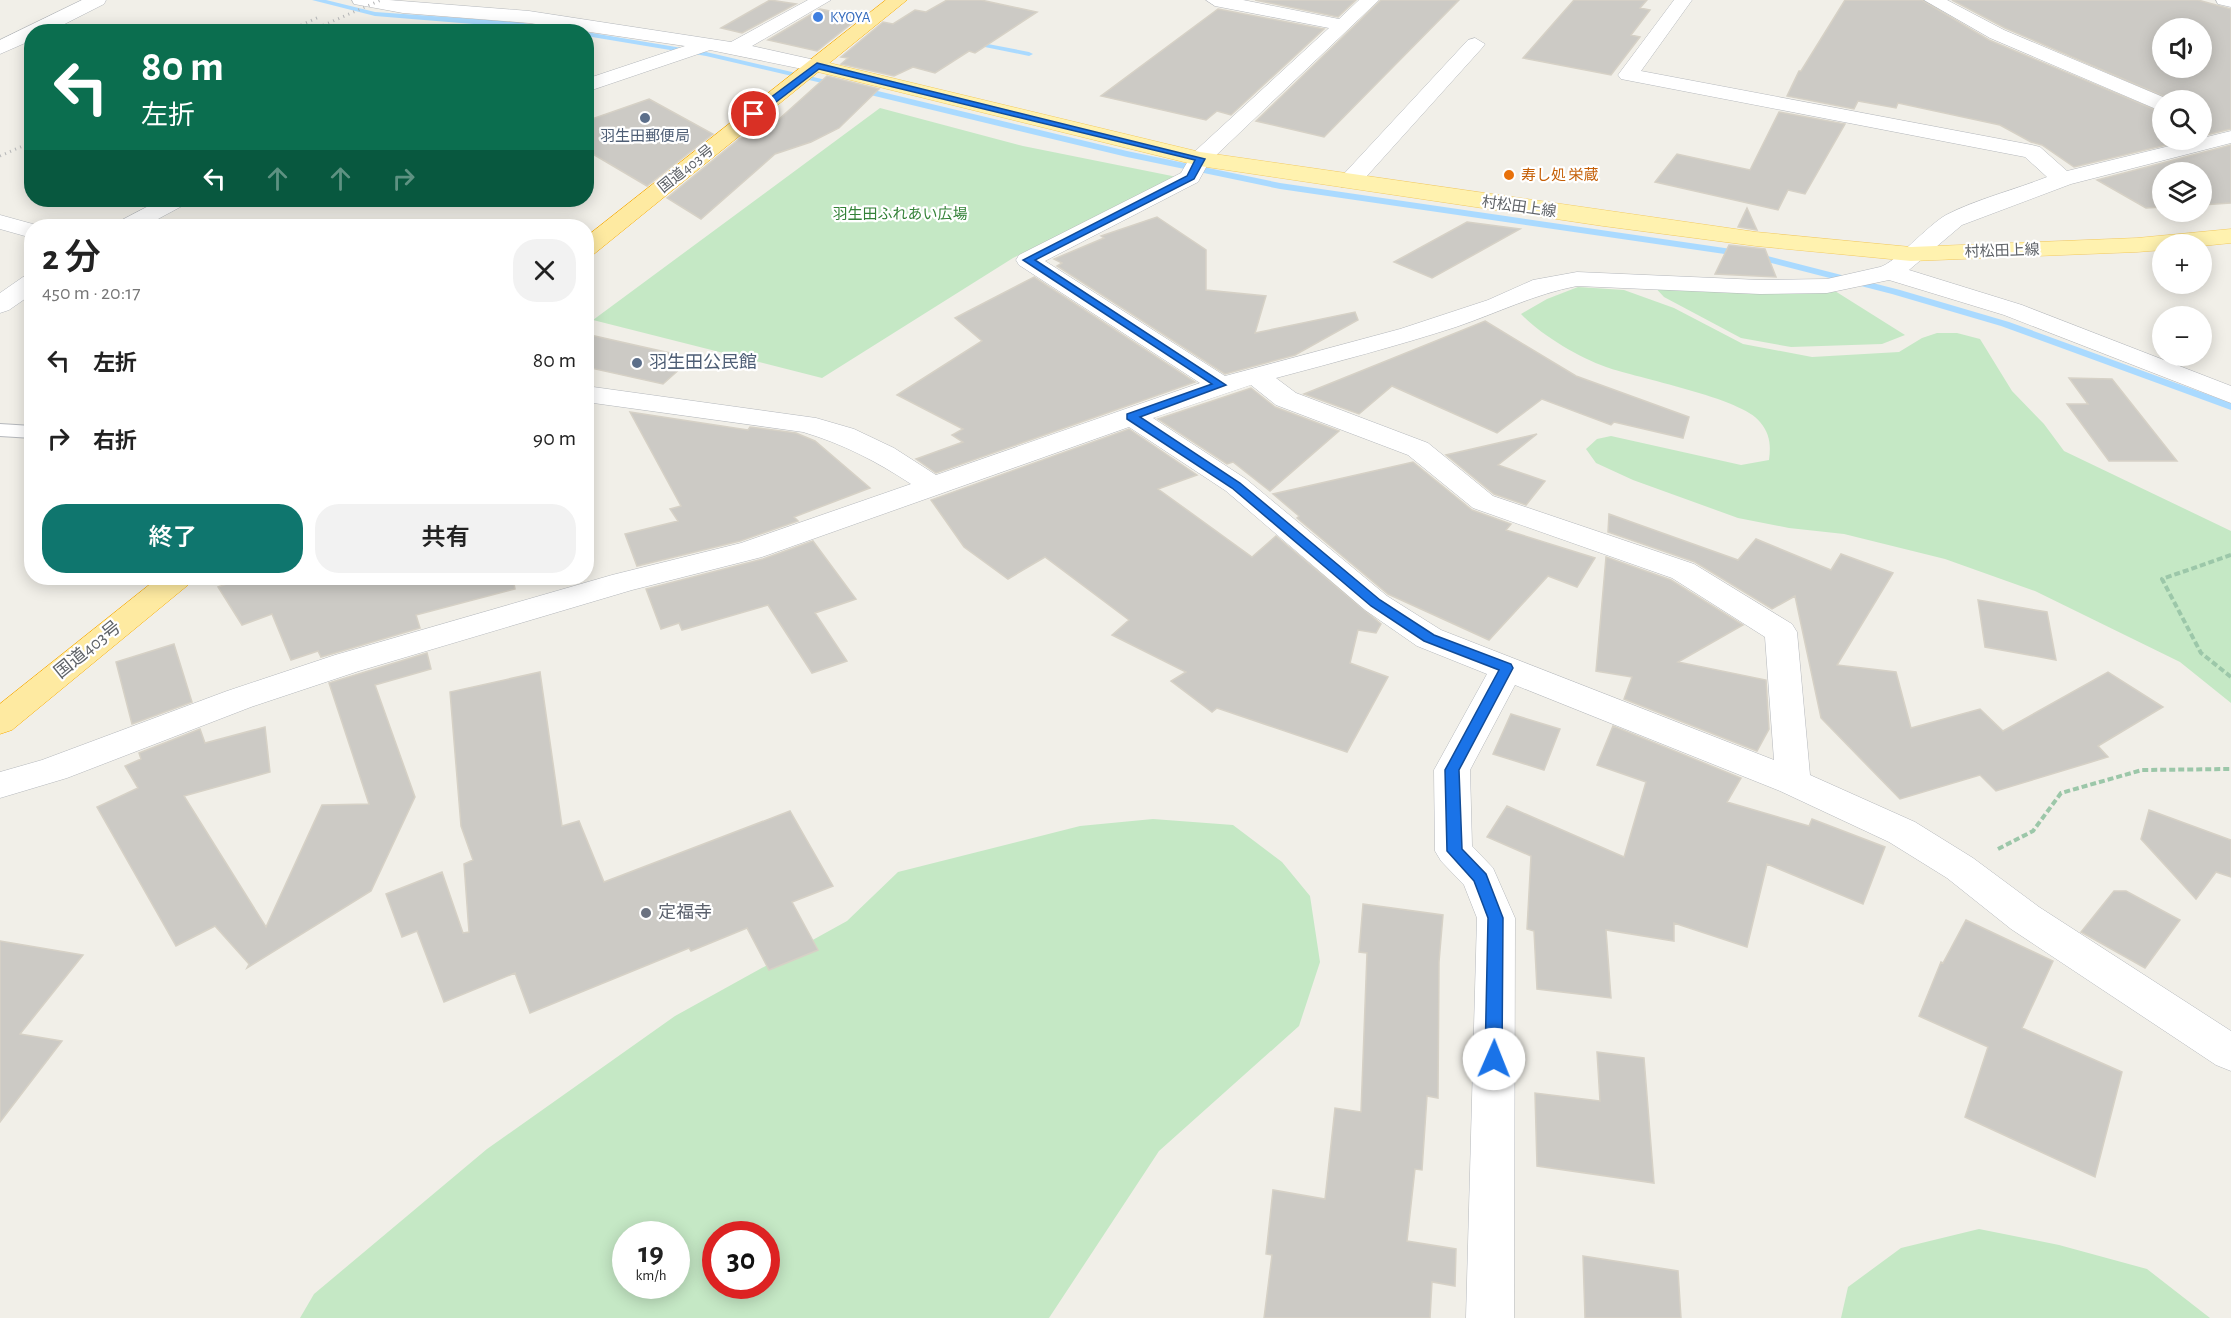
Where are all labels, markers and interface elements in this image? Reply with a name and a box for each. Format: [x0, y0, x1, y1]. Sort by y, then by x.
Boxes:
marker: KYOYA [811, 10, 825, 24]
place label: KYOYA [830, 10, 871, 25]
map controls [2152, 18, 2212, 366]
button: sound [2152, 18, 2212, 78]
text: 80 m [141, 46, 224, 88]
icon: left [42, 48, 120, 126]
pin [728, 88, 779, 139]
button: search [2152, 90, 2212, 150]
icon: arrive [737, 97, 770, 130]
text: 左折 [141, 102, 195, 129]
marker: 羽生田郵便局 [638, 111, 652, 125]
place label: 羽生田郵便局 [600, 128, 690, 144]
street label: 国道403号 [655, 142, 716, 196]
icon: left [198, 162, 231, 195]
icon: ahead [261, 162, 294, 195]
icon: ahead [324, 162, 357, 195]
icon: right [387, 162, 420, 195]
button: layers [2152, 162, 2212, 222]
place label: 寿し処 栄蔵 [1521, 167, 1598, 183]
marker: 寿し処 栄蔵 [1502, 168, 1516, 182]
street label: 村松田上線 [1481, 192, 1557, 220]
park label: 羽生田ふれあい広場 [832, 206, 968, 222]
button: + [2152, 234, 2212, 294]
button: close [513, 239, 576, 302]
text: 2 分 [42, 240, 100, 276]
street label: 村松田上線 [1964, 240, 2040, 260]
text: 450 m · 20:17 [42, 283, 140, 303]
button: − [2152, 306, 2212, 366]
icon: left [42, 344, 75, 377]
text: 80 m [533, 349, 576, 371]
text: 左折 [93, 352, 137, 374]
place label: 羽生田公民館 [649, 353, 757, 372]
marker: 羽生田公民館 [630, 356, 644, 370]
icon: right [42, 422, 75, 455]
text: 90 m [533, 427, 576, 449]
text: 右折 [93, 430, 137, 452]
button: 終了 [42, 504, 303, 573]
button: 共有 [315, 504, 576, 573]
street label: 国道403号 [50, 616, 125, 682]
place label: 定福寺 [658, 903, 712, 922]
marker: 定福寺 [639, 906, 653, 920]
position arrow [1462, 1027, 1526, 1091]
speed limit sign: 30 [702, 1221, 780, 1299]
text: 19 [638, 1238, 664, 1268]
text: km/h [636, 1268, 666, 1283]

